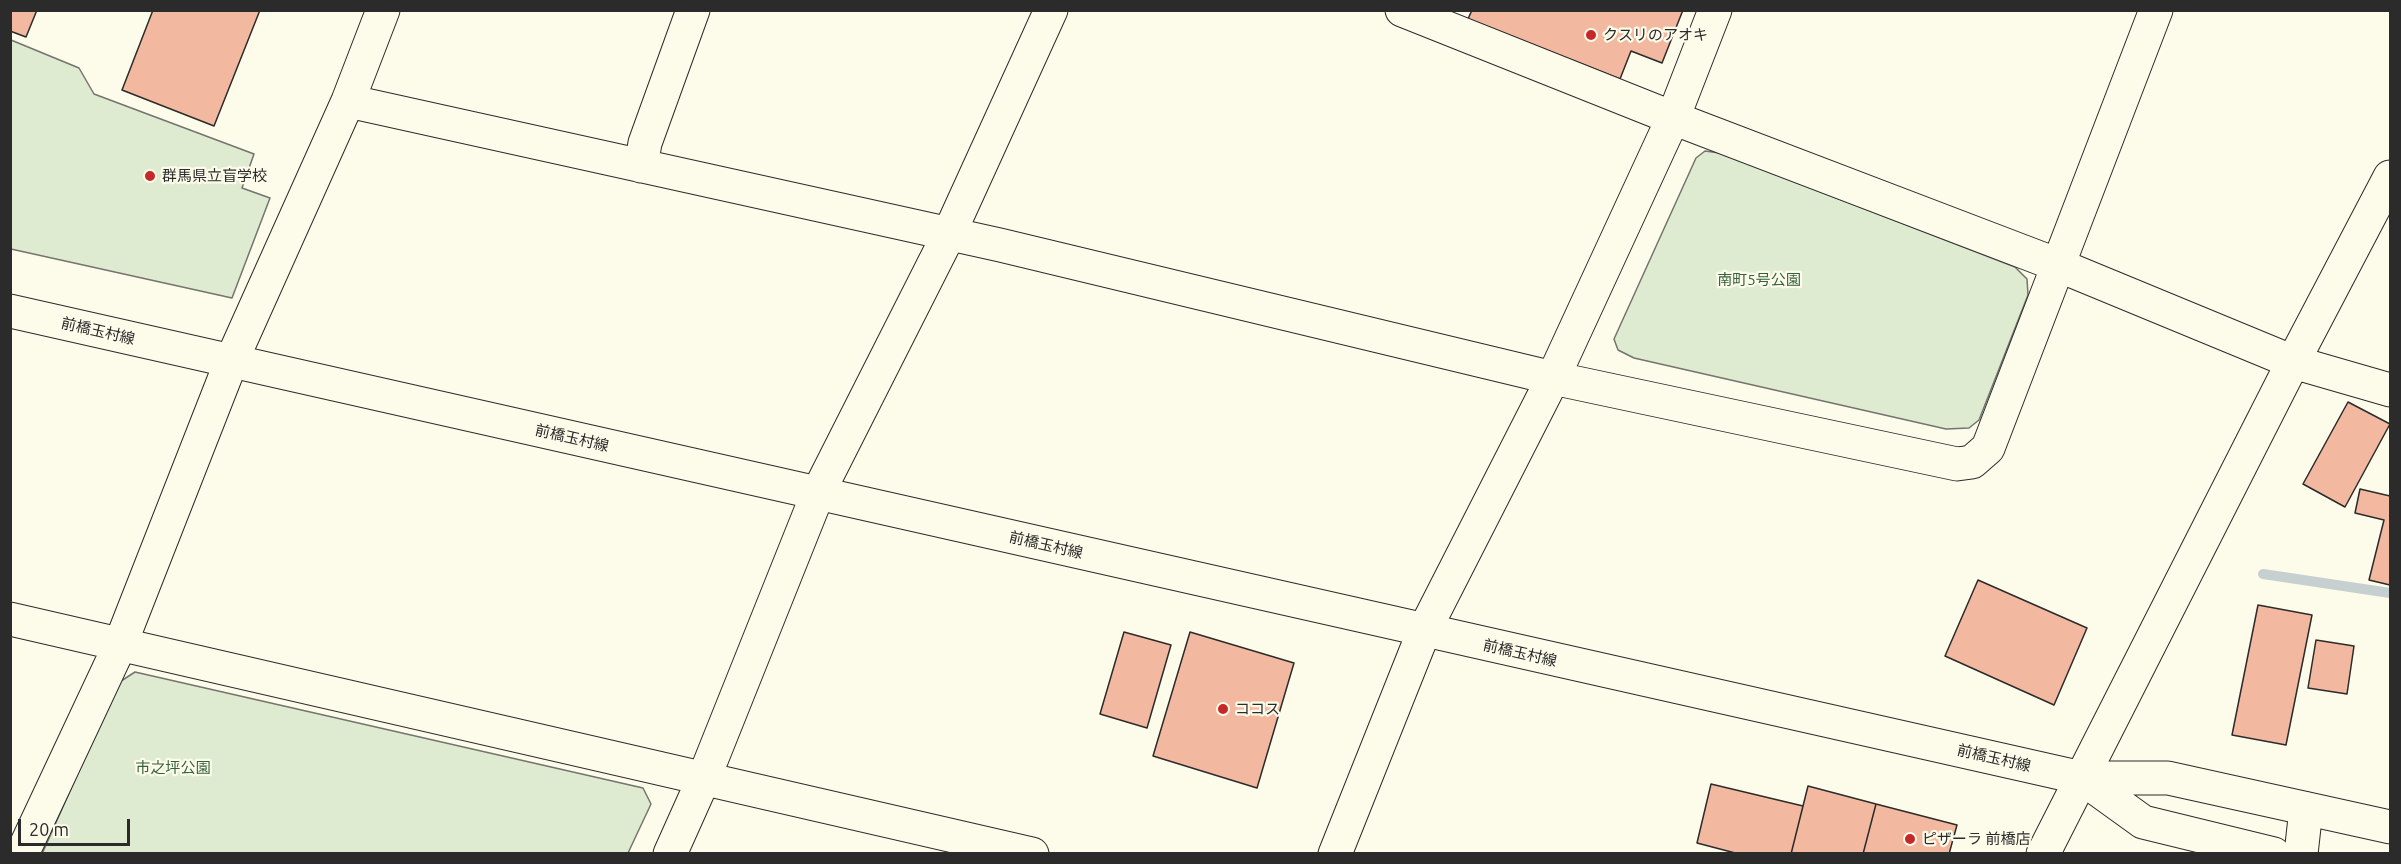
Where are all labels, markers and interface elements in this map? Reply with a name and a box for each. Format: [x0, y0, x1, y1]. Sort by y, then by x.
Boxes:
place label: クスリのアオキ [1603, 26, 1708, 44]
marker: クスリのアオキ [1584, 28, 1598, 42]
place label: 群馬県立盲学校 [162, 167, 267, 185]
marker: 群馬県立盲学校 [143, 169, 157, 183]
park label: 南町5号公園 [1717, 271, 1801, 289]
street label: 前橋玉村線 [59, 314, 137, 348]
street label: 前橋玉村線 [533, 421, 611, 455]
street label: 前橋玉村線 [1007, 528, 1085, 562]
street label: 前橋玉村線 [1481, 636, 1559, 670]
place label: ココス [1235, 700, 1280, 718]
marker: ココス [1216, 702, 1230, 716]
street label: 前橋玉村線 [1955, 741, 2033, 775]
park label: 市之坪公園 [136, 759, 210, 777]
scale bar [21, 807, 134, 845]
text: 20 m [29, 819, 69, 839]
place label: ピザーラ 前橋店 [1922, 830, 2030, 848]
marker: ピザーラ 前橋店 [1903, 832, 1917, 846]

